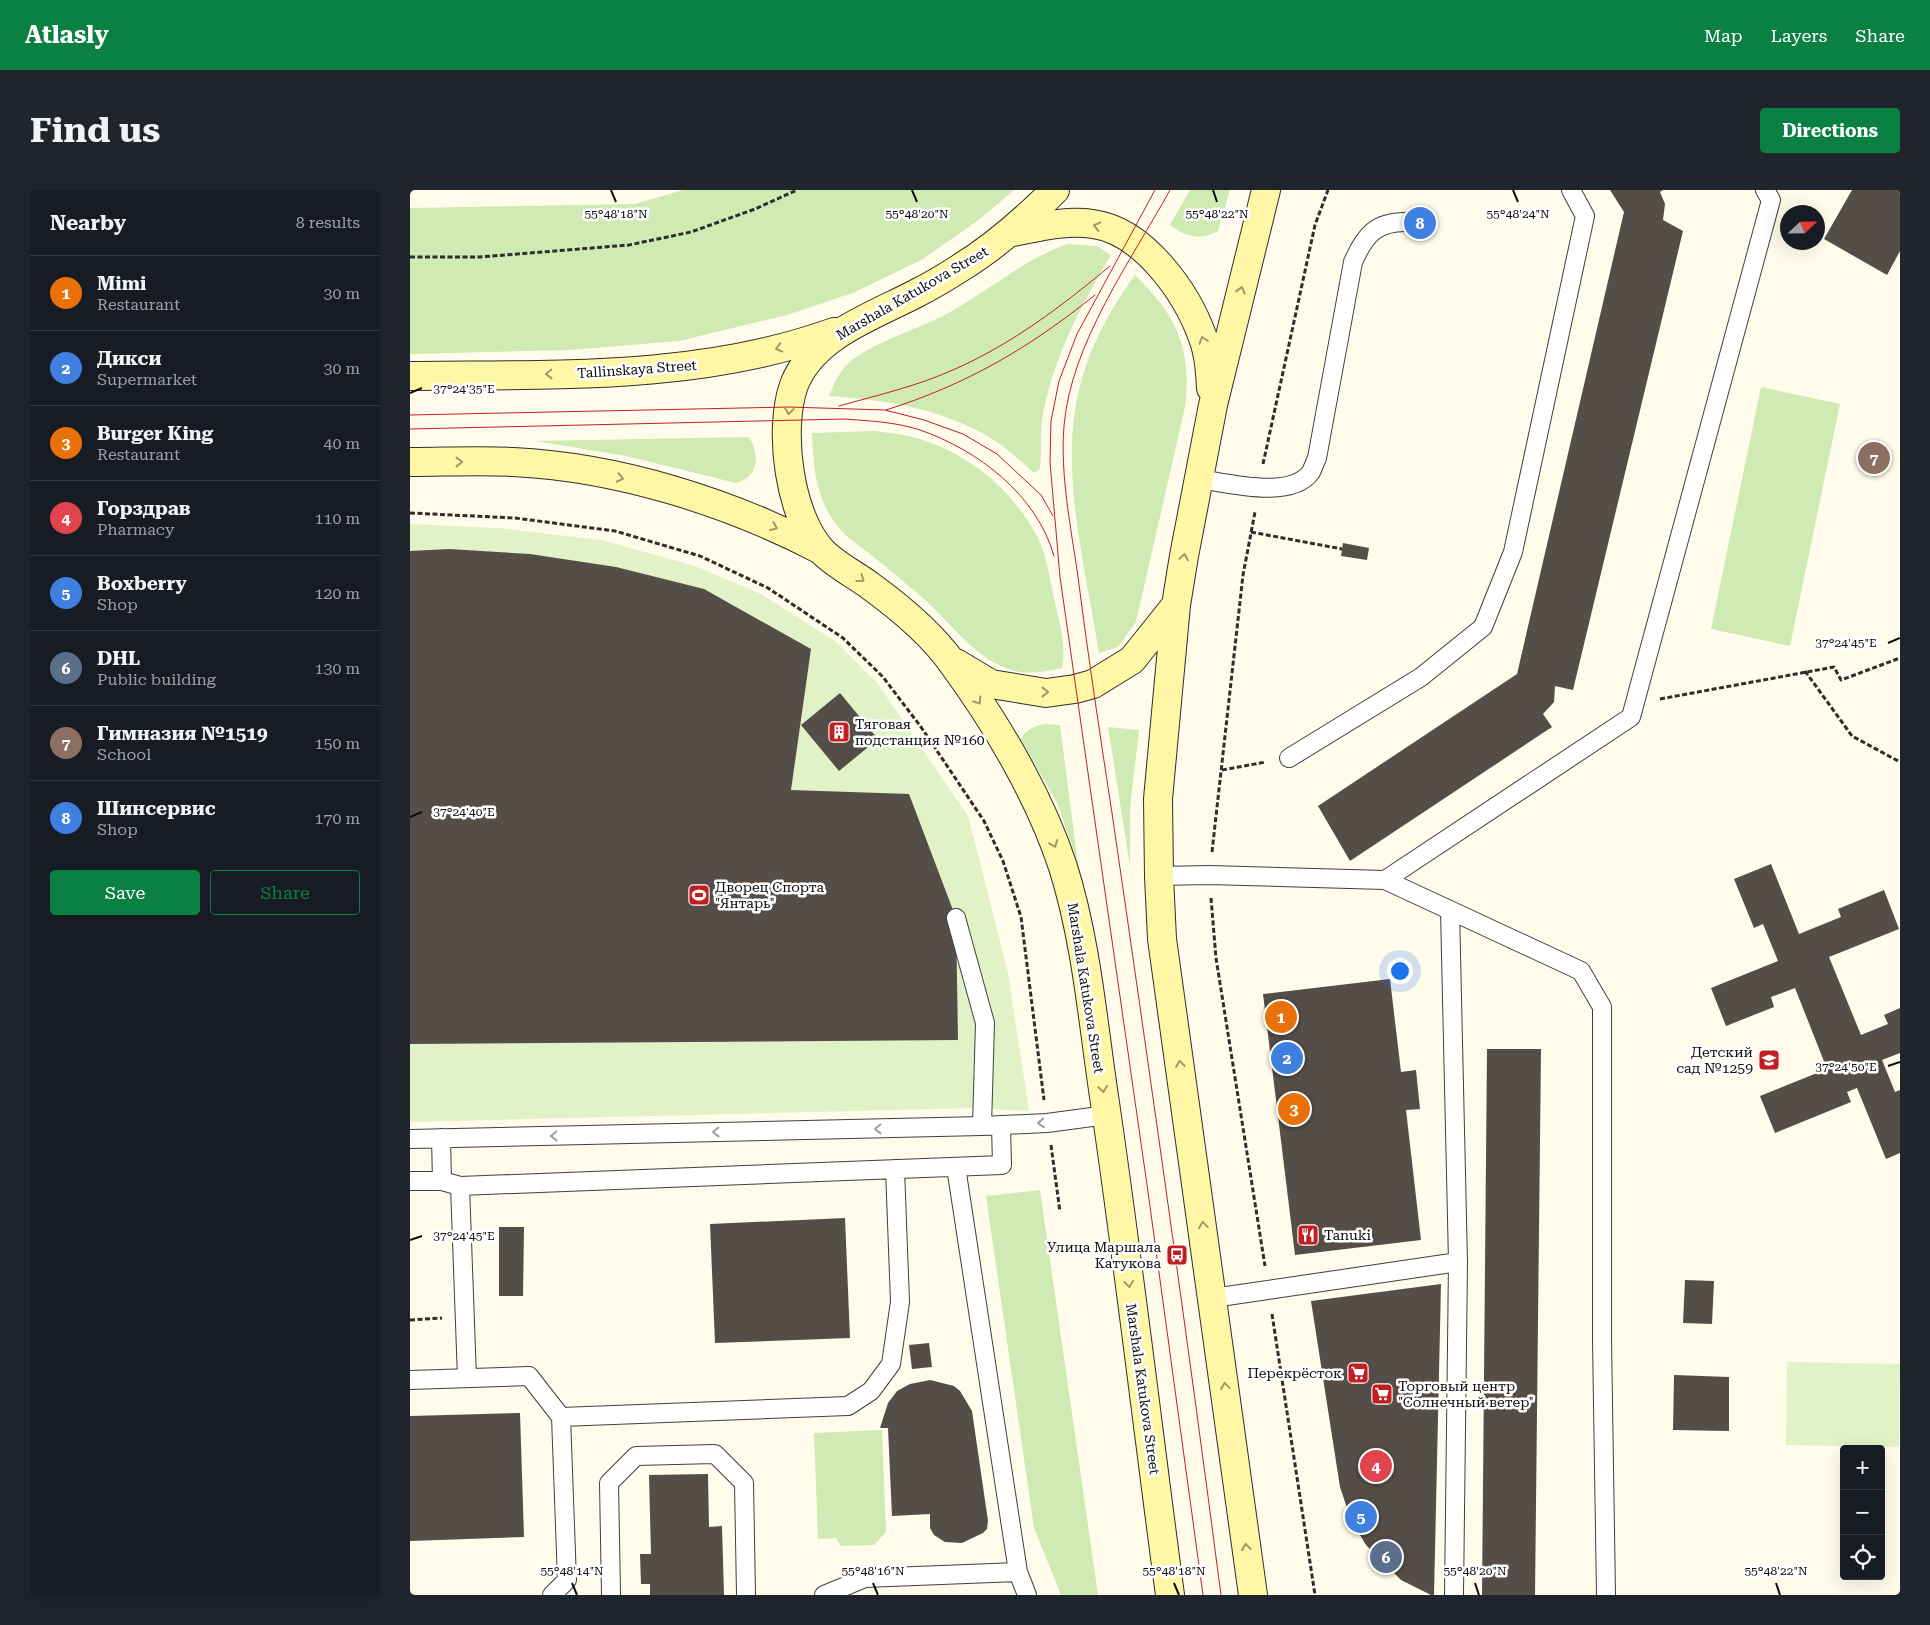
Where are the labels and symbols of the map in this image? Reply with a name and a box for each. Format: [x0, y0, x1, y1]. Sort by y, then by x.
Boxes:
pin: 8 [1404, 204, 1436, 242]
north arrow [1780, 205, 1825, 250]
text: 55°48'18"N [584, 207, 648, 221]
text: 55°48'20"N [885, 207, 949, 221]
text: 55°48'22"N [1185, 207, 1249, 221]
text: 55°48'24"N [1486, 207, 1550, 221]
one-way arrow [1092, 221, 1101, 232]
street label: Marshala Katukova Street [833, 243, 991, 343]
one-way arrow [1235, 285, 1246, 294]
one-way arrow [1199, 336, 1209, 345]
one-way arrow [774, 342, 783, 353]
street label: Tallinskaya Street [577, 357, 697, 381]
one-way arrow [544, 369, 552, 379]
text: 37°24'35"E [433, 382, 495, 396]
one-way arrow [784, 407, 794, 416]
pin: 7 [1858, 439, 1890, 477]
one-way arrow [455, 457, 463, 467]
one-way arrow [615, 472, 624, 483]
one-way arrow [769, 521, 778, 532]
one-way arrow [1178, 553, 1188, 562]
one-way arrow [855, 573, 865, 582]
text: 37°24'45"E [1815, 636, 1877, 650]
one-way arrow [1042, 687, 1049, 697]
one-way arrow [971, 696, 981, 705]
place label: Тяговая подстанция №160 [855, 716, 985, 748]
building icon: Тяговая подстанция №160 [827, 720, 851, 744]
text: 37°24'40"E [433, 805, 495, 819]
one-way arrow [1048, 839, 1058, 848]
place label: Дворец Спорта "Янтарь" [715, 879, 825, 911]
sports icon: Дворец Спорта "Янтарь" [687, 883, 711, 907]
street label: Marshala Katukova Street [1065, 902, 1107, 1074]
your location [1387, 958, 1413, 984]
pin: 1 [1265, 998, 1297, 1036]
pin: 2 [1271, 1039, 1303, 1077]
place label: Детский сад №1259 [1676, 1044, 1753, 1076]
school or university icon: Детский сад №1259 [1757, 1048, 1781, 1072]
one-way arrow [1175, 1059, 1186, 1067]
text: 37°24'50"E [1815, 1060, 1877, 1074]
one-way arrow [1097, 1084, 1107, 1093]
pin: 3 [1278, 1090, 1310, 1128]
one-way arrow [1037, 1118, 1045, 1129]
one-way arrow [874, 1123, 882, 1134]
one-way arrow [712, 1127, 720, 1137]
one-way arrow [549, 1130, 557, 1141]
one-way arrow [1198, 1220, 1209, 1228]
restaurant icon: Tanuki [1296, 1223, 1320, 1247]
place label: Tanuki [1324, 1227, 1372, 1243]
text: 37°24'45"E [433, 1229, 495, 1243]
place label: Улица Маршала Катукова [1047, 1239, 1161, 1271]
bus stop icon: Улица Маршала Катукова [1165, 1243, 1189, 1267]
one-way arrow [1123, 1281, 1134, 1289]
street label: Marshala Katukova Street [1123, 1302, 1163, 1476]
supermarket icon: Перекрёсток [1346, 1361, 1370, 1385]
place label: Перекрёсток [1247, 1365, 1342, 1381]
place label: Торговый центр "Солнечный ветер" [1398, 1378, 1534, 1410]
one-way arrow [1220, 1381, 1231, 1389]
supermarket icon: Торговый центр "Солнечный ветер" [1370, 1382, 1394, 1406]
pin: 4 [1360, 1447, 1392, 1485]
pin: 5 [1345, 1498, 1377, 1536]
pin: 6 [1370, 1538, 1402, 1576]
one-way arrow [1242, 1542, 1252, 1551]
text: 55°48'14"N [540, 1564, 604, 1578]
text: 55°48'16"N [841, 1564, 905, 1578]
text: 55°48'18"N [1142, 1564, 1206, 1578]
text: 55°48'20"N [1443, 1564, 1507, 1578]
text: 55°48'22"N [1744, 1564, 1808, 1578]

